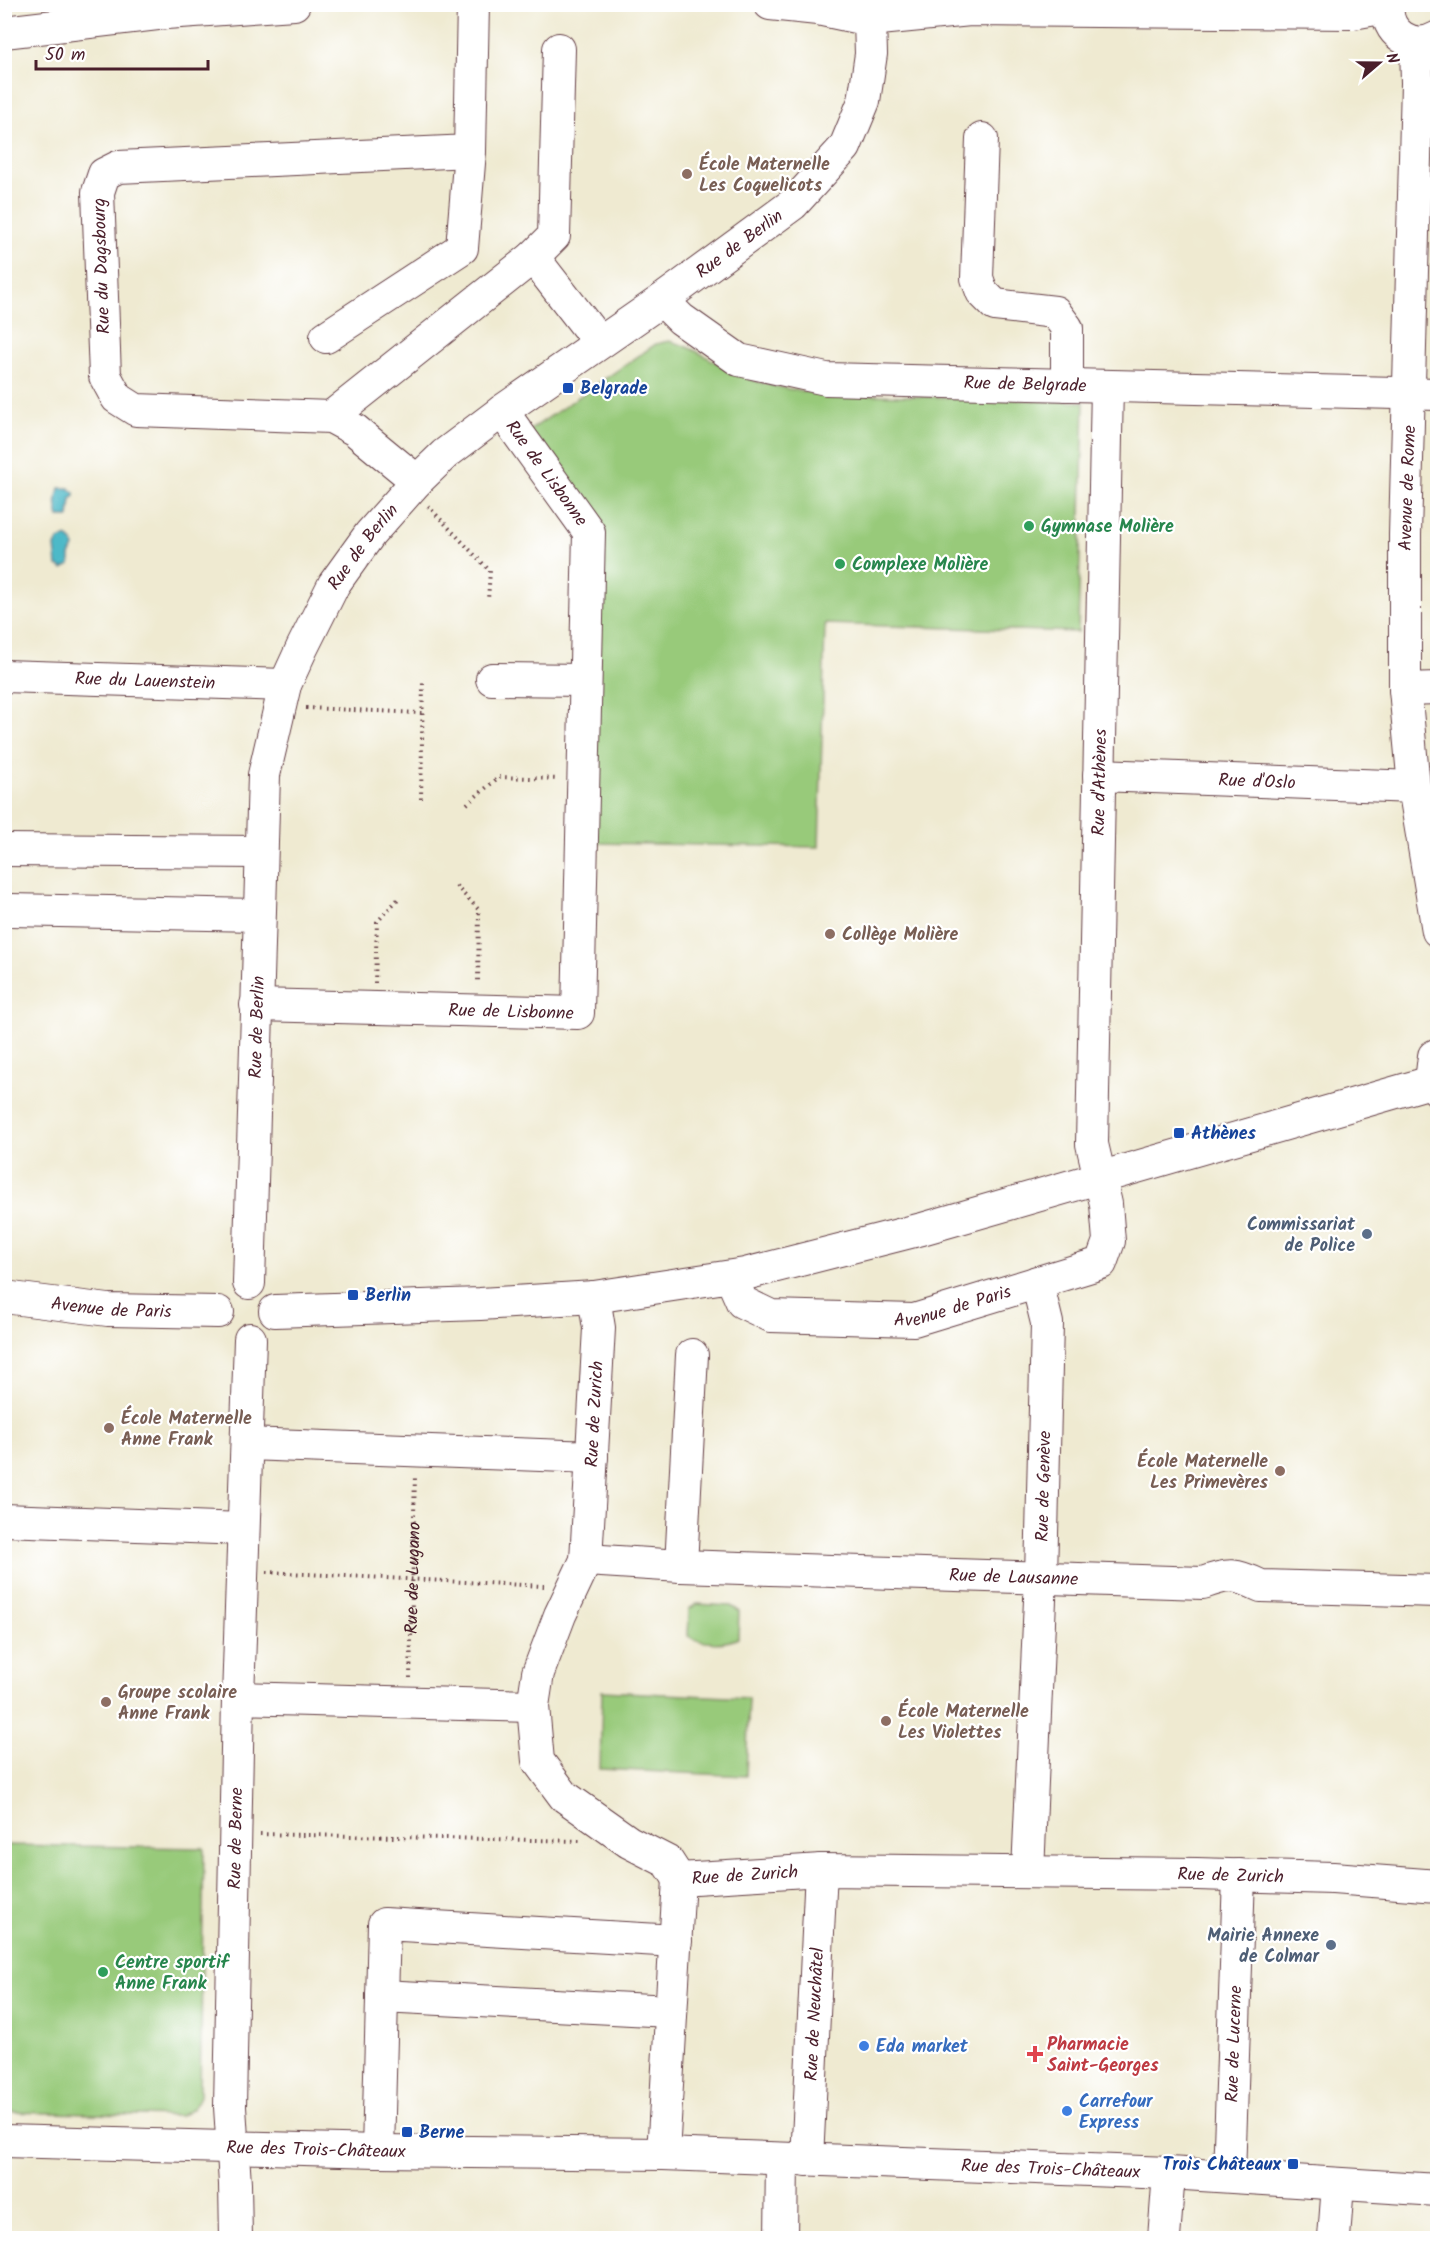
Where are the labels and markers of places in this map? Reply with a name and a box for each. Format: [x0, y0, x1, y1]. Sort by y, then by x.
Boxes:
place label: École Maternelle Les Coquelicots [699, 151, 830, 201]
marker: École Maternelle Les Coquelicots [680, 167, 694, 181]
place label: Belgrade [580, 375, 648, 404]
marker: Belgrade [561, 381, 575, 395]
place label: Gymnase Molière [1041, 513, 1174, 542]
marker: Gymnase Molière [1022, 519, 1036, 533]
place label: Complexe Molière [852, 551, 989, 580]
marker: Complexe Molière [833, 557, 847, 571]
place label: Collège Molière [842, 921, 958, 950]
marker: Collège Molière [823, 927, 837, 941]
place label: Athènes [1191, 1120, 1257, 1149]
marker: Athènes [1172, 1126, 1186, 1140]
place label: Commissariat de Police [1247, 1211, 1356, 1261]
marker: Commissariat de Police [1360, 1227, 1374, 1241]
place label: Berlin [365, 1282, 411, 1311]
marker: Berlin [346, 1288, 360, 1302]
place label: École Maternelle Anne Frank [121, 1405, 252, 1455]
marker: École Maternelle Anne Frank [102, 1421, 116, 1435]
place label: École Maternelle Les Primevères [1137, 1448, 1269, 1498]
marker: École Maternelle Les Primevères [1273, 1464, 1287, 1478]
place label: Groupe scolaire Anne Frank [118, 1679, 237, 1729]
marker: Groupe scolaire Anne Frank [99, 1695, 113, 1709]
place label: École Maternelle Les Violettes [898, 1698, 1029, 1748]
marker: École Maternelle Les Violettes [879, 1714, 893, 1728]
place label: Mairie Annexe de Colmar [1207, 1922, 1320, 1972]
marker: Mairie Annexe de Colmar [1324, 1938, 1338, 1952]
place label: Centre sportif Anne Frank [115, 1949, 231, 1999]
marker: Centre sportif Anne Frank [96, 1965, 110, 1979]
place label: Pharmacie Saint-Georges [1047, 2031, 1159, 2081]
place label: Eda market [876, 2033, 969, 2062]
marker: Eda market [857, 2039, 871, 2053]
marker: Pharmacie Saint-Georges [1028, 2047, 1042, 2061]
place label: Carrefour Express [1079, 2088, 1154, 2138]
marker: Carrefour Express [1060, 2104, 1074, 2118]
place label: Berne [419, 2119, 465, 2148]
marker: Berne [400, 2125, 414, 2139]
place label: Trois Châteaux [1163, 2151, 1281, 2180]
marker: Trois Châteaux [1286, 2157, 1300, 2171]

